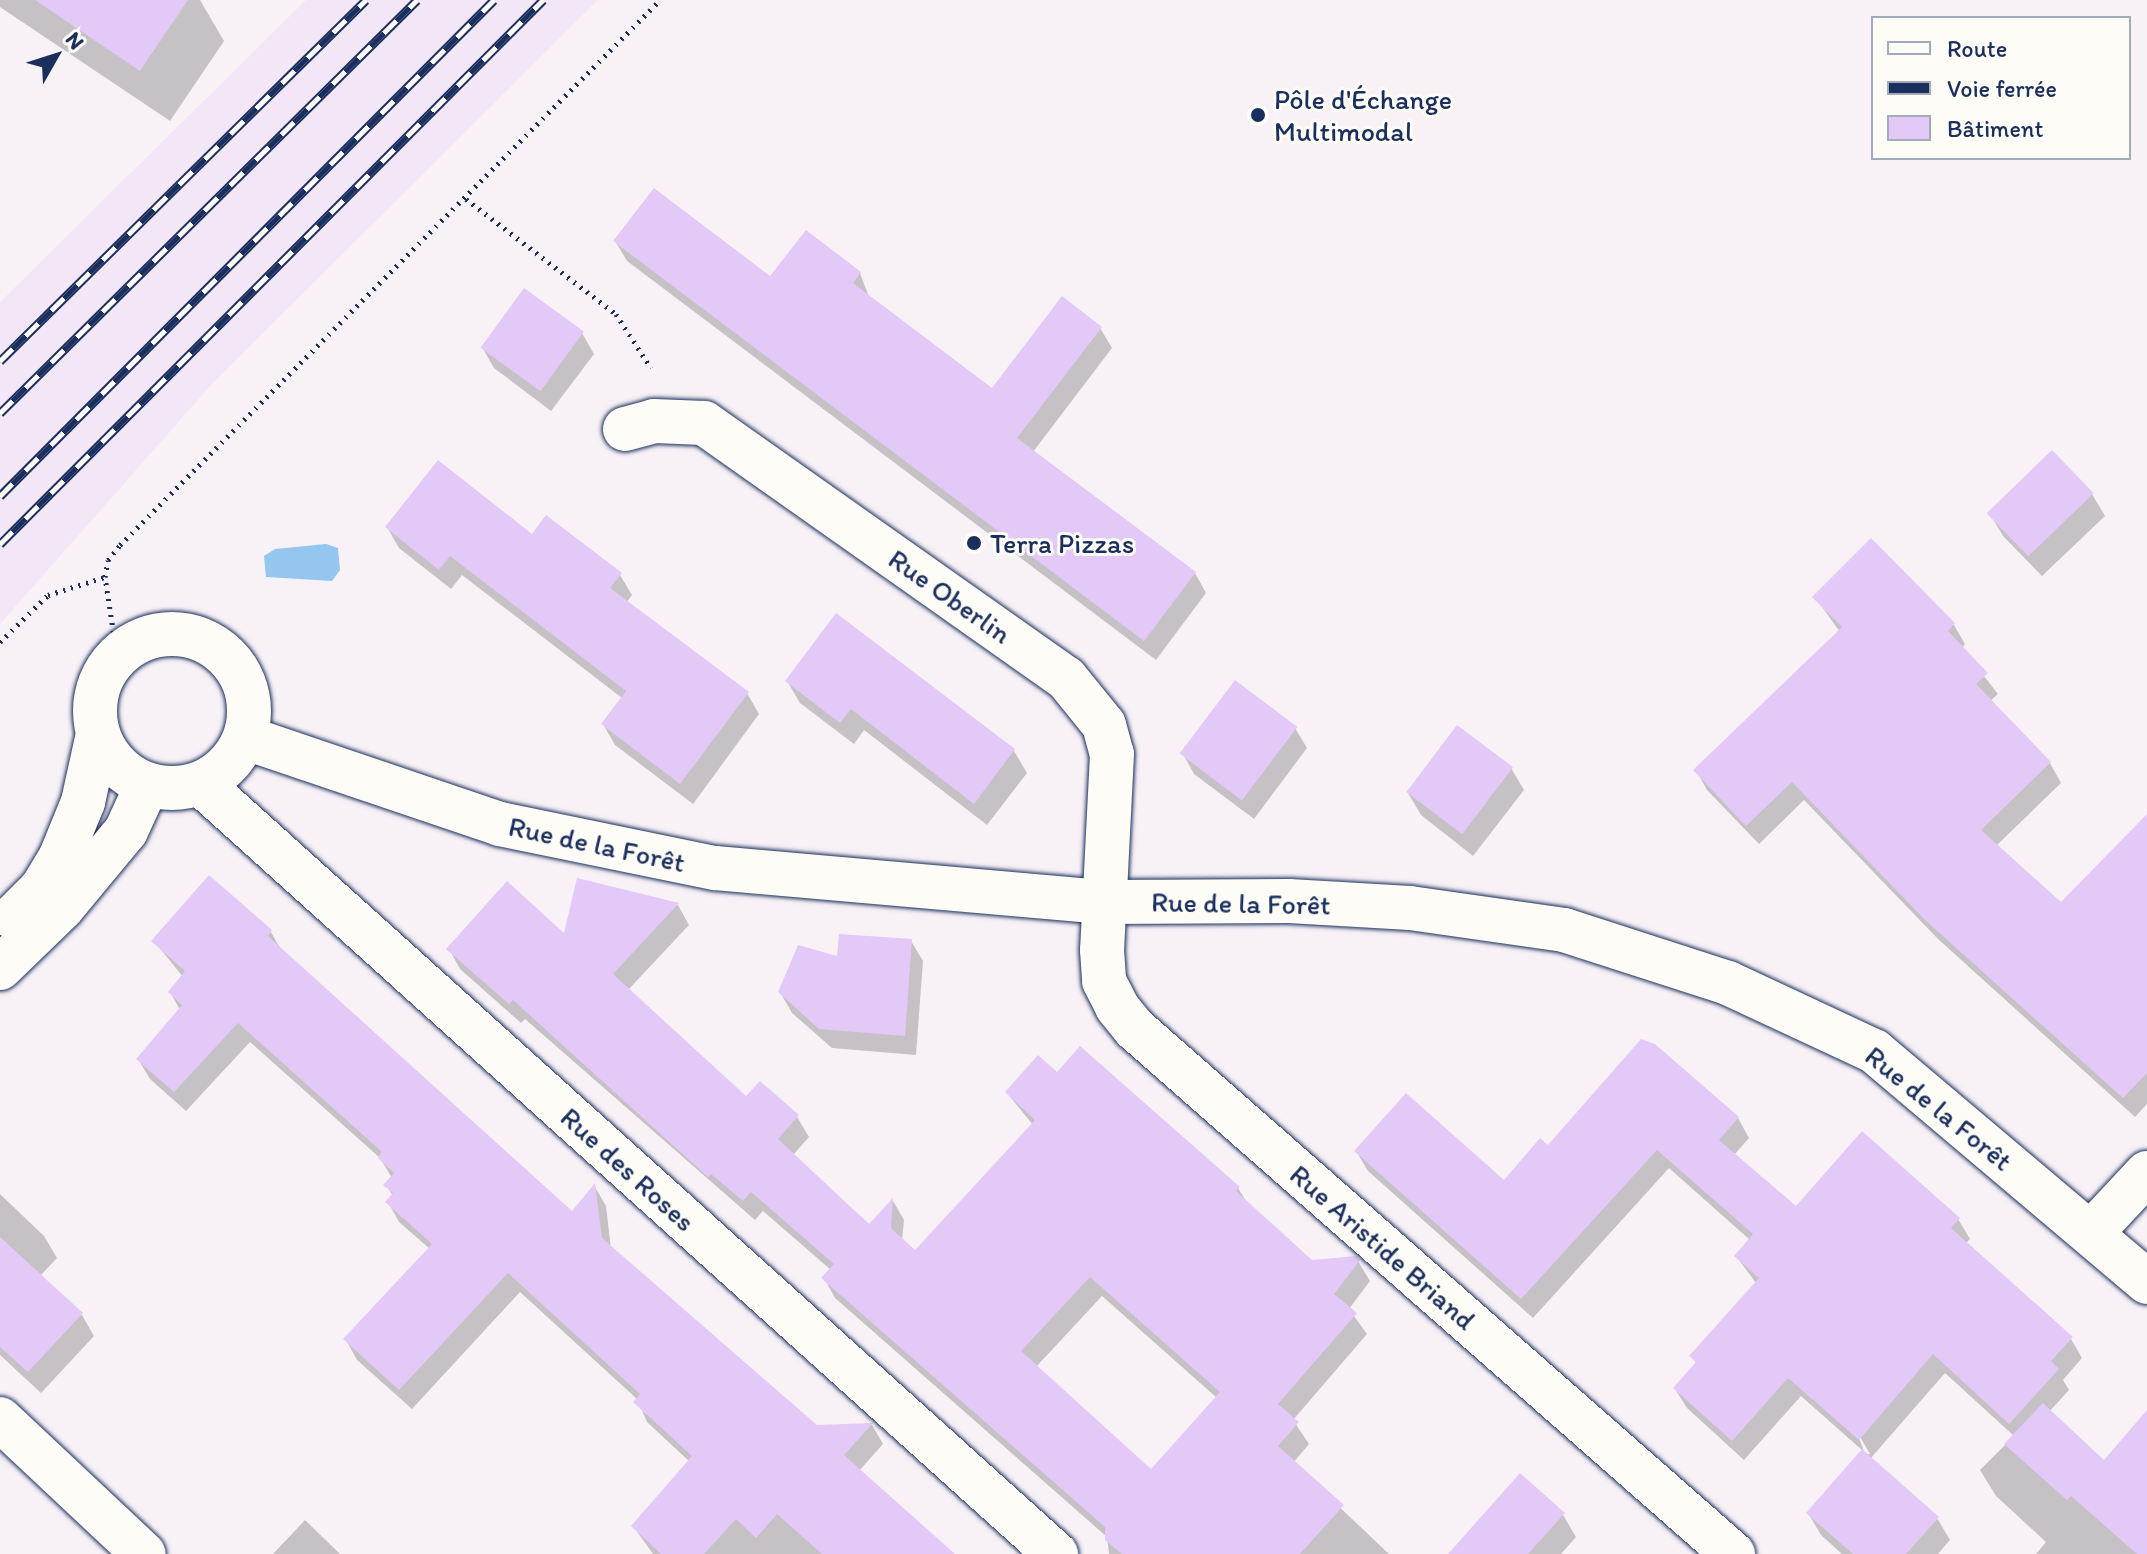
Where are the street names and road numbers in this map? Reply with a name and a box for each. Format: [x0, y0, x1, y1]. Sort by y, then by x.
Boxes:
street label: Rue Oberlin [882, 542, 1018, 650]
street label: Rue de la Forêt [506, 809, 688, 879]
street label: Rue de la Forêt [1151, 885, 1331, 921]
street label: Rue de la Forêt [1859, 1039, 2019, 1177]
street label: Rue des Roses [554, 1100, 702, 1238]
street label: Rue Aristide Briand [1284, 1158, 1482, 1336]

